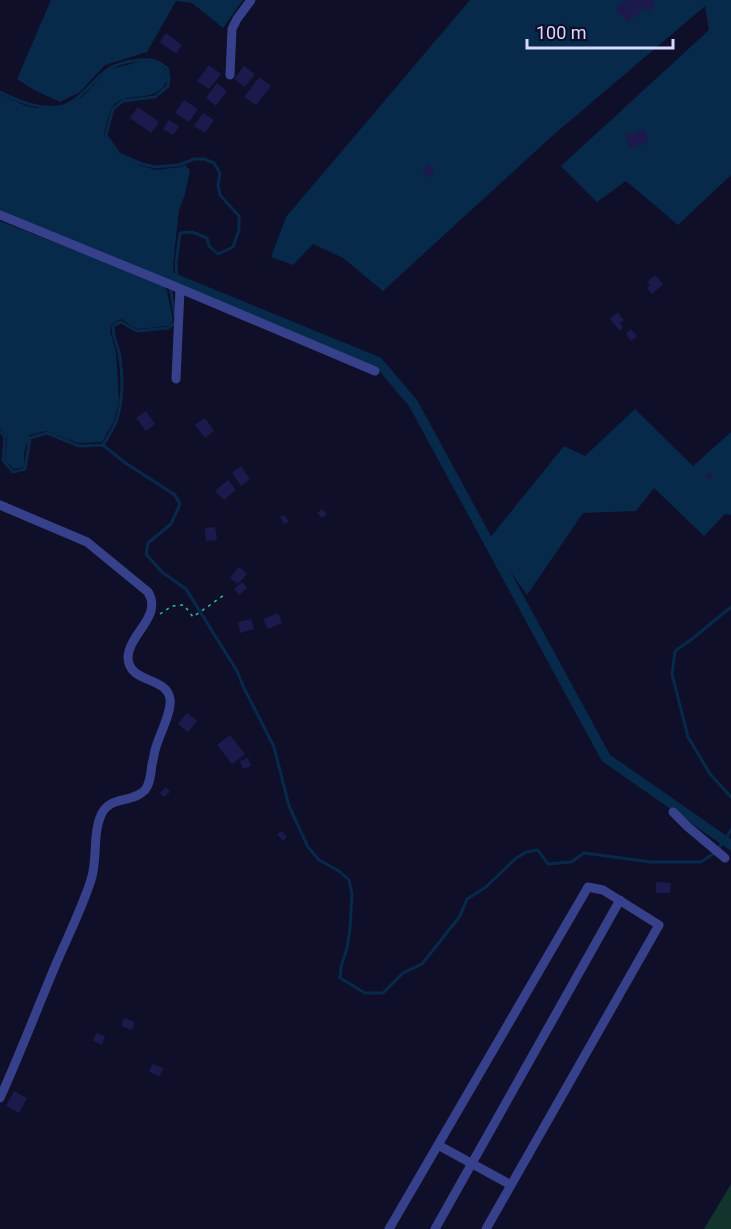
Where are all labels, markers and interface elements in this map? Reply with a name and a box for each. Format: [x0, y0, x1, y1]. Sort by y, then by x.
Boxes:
scale bar [527, 12, 672, 50]
text: 100 m [536, 22, 587, 43]

